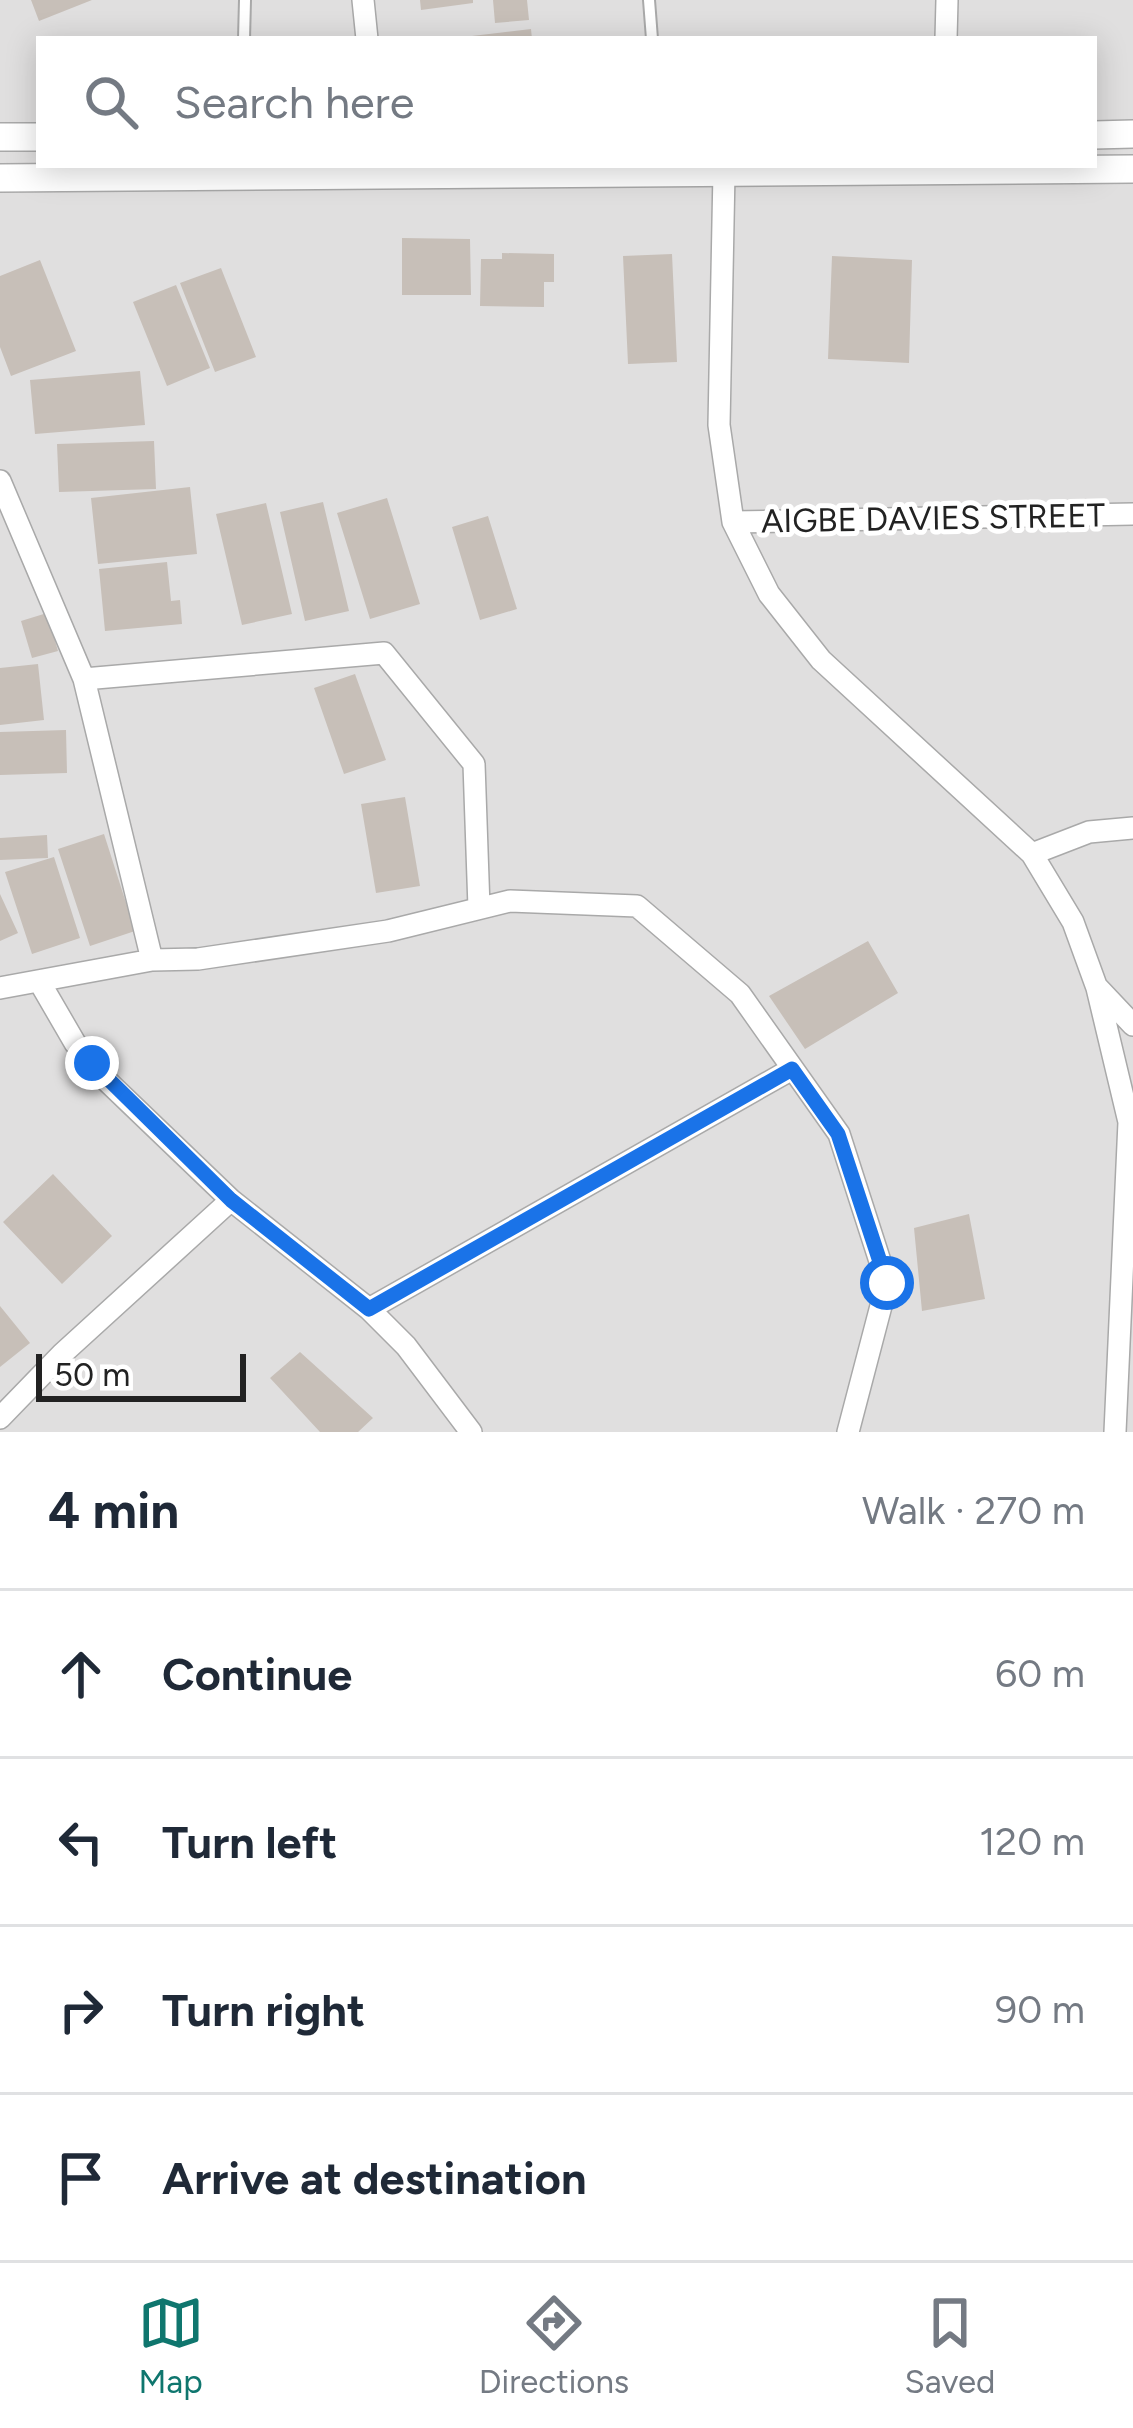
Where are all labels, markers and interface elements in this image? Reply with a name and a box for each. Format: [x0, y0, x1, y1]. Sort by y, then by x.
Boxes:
search box [36, 36, 1097, 168]
icon: search [78, 69, 144, 135]
text: Search here [174, 75, 414, 129]
street label: AIGBE DAVIES STREET [761, 496, 1105, 540]
route end [65, 1036, 119, 1090]
route start [860, 1256, 914, 1310]
scale bar [36, 1348, 246, 1401]
text: 50 m [54, 1355, 130, 1394]
text: 4 min [48, 1480, 179, 1541]
text: Walk · 270 m [862, 1487, 1085, 1534]
icon: ahead [48, 1641, 114, 1707]
text: Continue [162, 1647, 352, 1701]
text: 60 m [995, 1650, 1085, 1697]
icon: left [48, 1809, 114, 1875]
text: Turn left [162, 1815, 337, 1869]
text: 120 m [979, 1818, 1085, 1865]
icon: right [48, 1977, 114, 2043]
text: Turn right [162, 1983, 365, 2037]
text: 90 m [995, 1986, 1085, 2033]
icon: arrive [48, 2145, 114, 2211]
text: Arrive at destination [162, 2151, 586, 2205]
tab: Map [138, 2290, 204, 2401]
tab: Directions [479, 2290, 629, 2401]
tab: Saved [904, 2290, 995, 2401]

